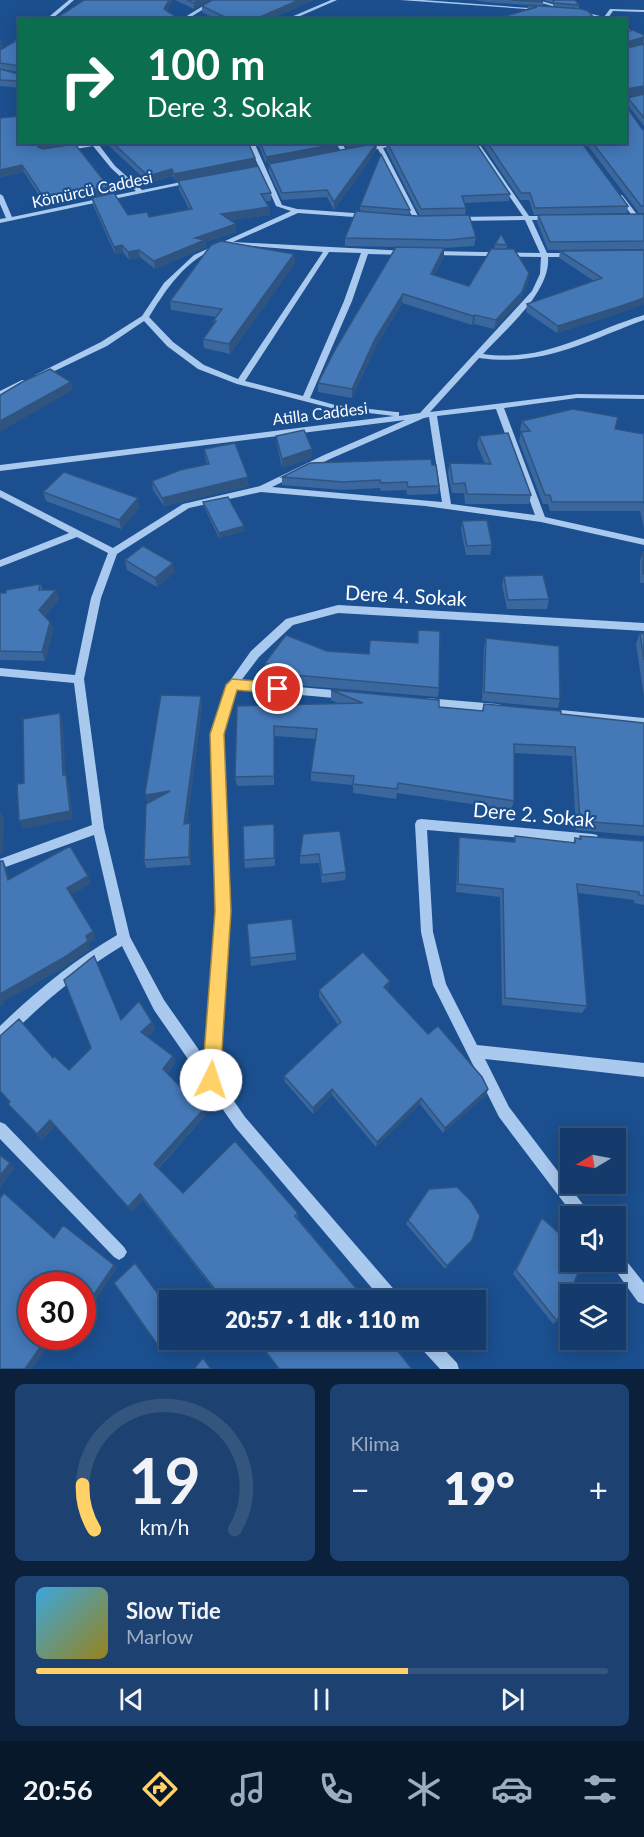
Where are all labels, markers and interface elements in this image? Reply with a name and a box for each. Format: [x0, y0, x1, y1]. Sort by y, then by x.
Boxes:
text: 100 m [147, 39, 265, 89]
icon: right [48, 42, 126, 120]
text: Dere 3. Sokak [147, 90, 312, 123]
street label: Kömürcü Caddesi [30, 167, 154, 211]
street label: Atilla Caddesi [271, 398, 369, 428]
street label: Dere 4. Sokak [344, 580, 468, 610]
pin [252, 663, 303, 714]
icon: arrive [261, 672, 294, 705]
street label: Dere 2. Sokak [472, 797, 597, 831]
position arrow [179, 1048, 243, 1112]
north arrow [560, 1128, 626, 1194]
map controls [560, 1128, 626, 1350]
button: sound [560, 1206, 626, 1272]
speed limit sign: 30 [18, 1272, 96, 1350]
button: layers [560, 1284, 626, 1350]
text: 20:57 · 1 dk · 110 m [225, 1306, 420, 1333]
text: Klima [351, 1431, 400, 1455]
text: 19 [129, 1442, 201, 1517]
text: 19° [444, 1461, 515, 1515]
text: − [351, 1469, 370, 1509]
text: + [589, 1469, 608, 1509]
text: km/h [140, 1514, 190, 1540]
text: Slow Tide [126, 1597, 221, 1624]
text: Marlow [126, 1624, 193, 1648]
icon: previous [115, 1683, 148, 1716]
icon: pause [305, 1683, 338, 1716]
icon: next [496, 1683, 529, 1716]
icon: directions [139, 1768, 181, 1810]
icon: music [227, 1768, 269, 1810]
icon: phone [315, 1768, 357, 1810]
icon: climate [403, 1768, 445, 1810]
icon: car [491, 1768, 533, 1810]
icon: filters [579, 1768, 621, 1810]
text: 20:56 [23, 1773, 93, 1806]

